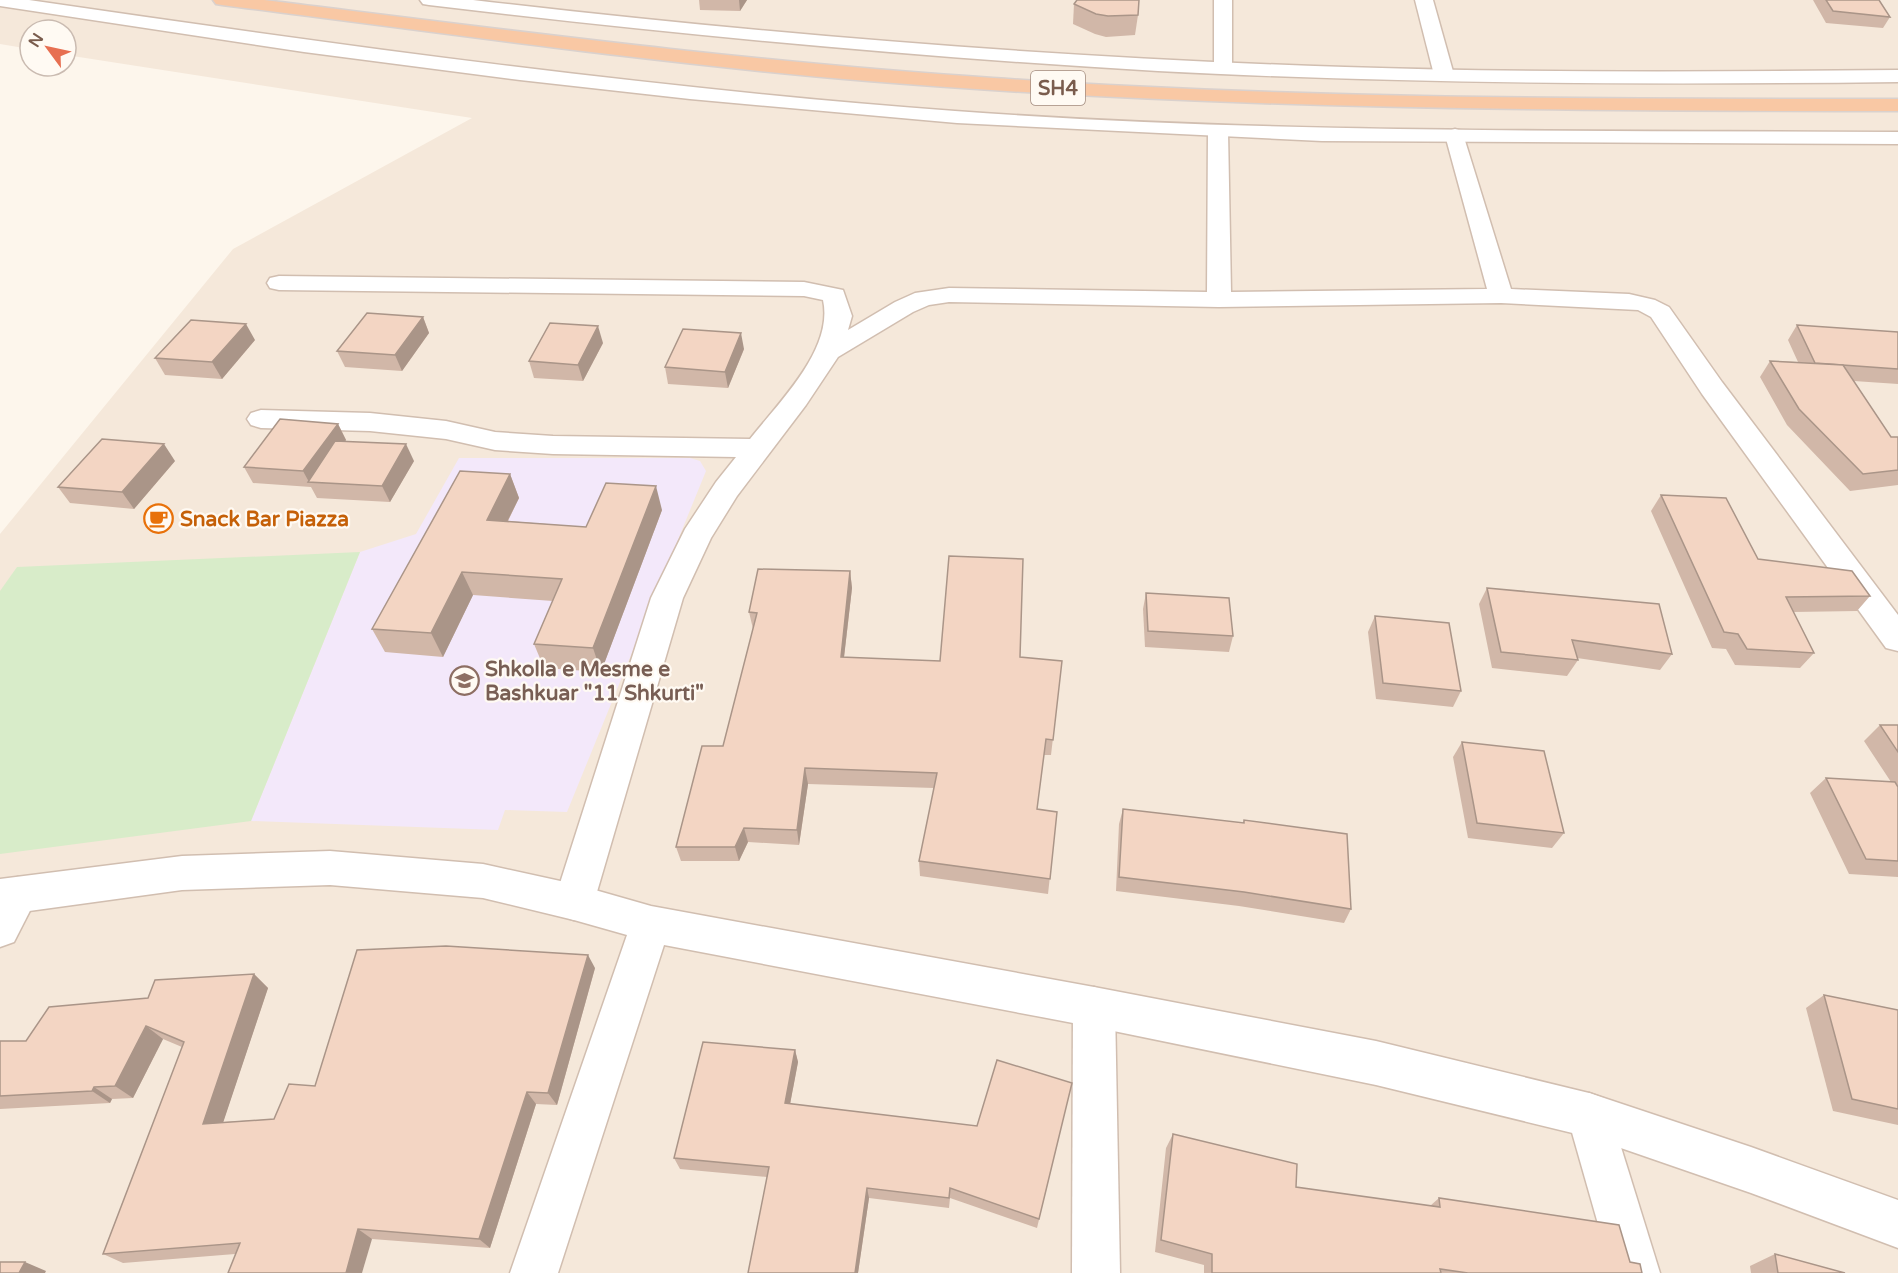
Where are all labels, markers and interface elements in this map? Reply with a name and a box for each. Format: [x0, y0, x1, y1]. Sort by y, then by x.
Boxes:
north arrow [18, 18, 78, 78]
text: N [24, 30, 48, 51]
road number: SH4 [1031, 71, 1085, 105]
cafe icon: Snack Bar Piazza [143, 503, 175, 535]
place label: Snack Bar Piazza [180, 507, 349, 532]
place label: Shkolla e Mesme e Bashkuar "11 Shkurti" [485, 657, 704, 706]
school or university icon: Shkolla e Mesme e Bashkuar "11 Shkurti" [448, 665, 480, 697]

